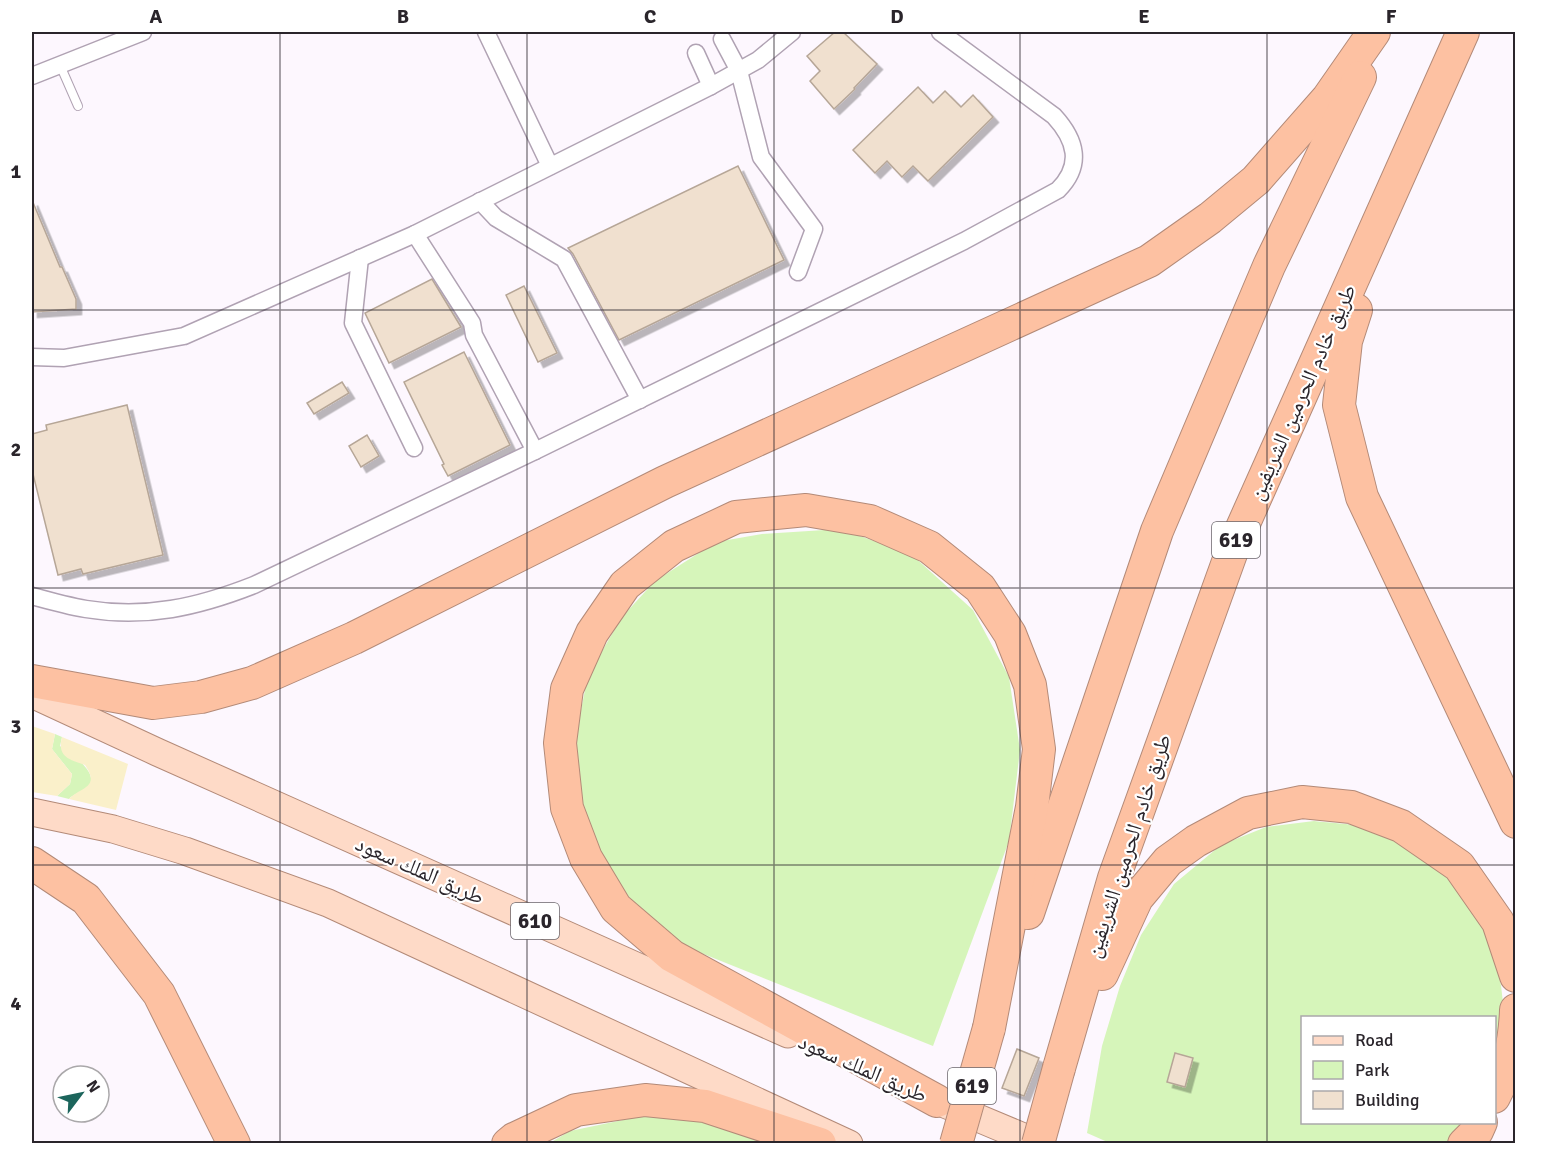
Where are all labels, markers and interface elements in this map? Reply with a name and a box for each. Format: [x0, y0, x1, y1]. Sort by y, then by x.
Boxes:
text: A [150, 4, 163, 29]
text: B [397, 4, 409, 29]
text: C [644, 4, 656, 29]
text: D [890, 4, 904, 29]
text: E [1138, 4, 1150, 29]
text: F [1386, 4, 1397, 29]
text: 1 [11, 159, 22, 184]
street label: طريق خادم الحرمين الشريفين [1242, 280, 1363, 505]
text: 2 [11, 437, 21, 462]
road number: 619 [1212, 522, 1260, 558]
text: 3 [11, 714, 21, 739]
street label: طريق خادم الحرمين الشريفين [1079, 731, 1178, 962]
street label: طريق الملك سعود [351, 830, 489, 910]
road number: 610 [511, 903, 559, 939]
text: 4 [11, 991, 22, 1016]
legend [1301, 1016, 1496, 1124]
street label: طريق الملك سعود [794, 1028, 932, 1108]
text: Road [1355, 1029, 1394, 1051]
text: Park [1355, 1059, 1390, 1081]
north arrow [51, 1064, 111, 1124]
road number: 619 [948, 1068, 996, 1104]
text: N [81, 1077, 104, 1097]
text: Building [1355, 1089, 1419, 1111]

